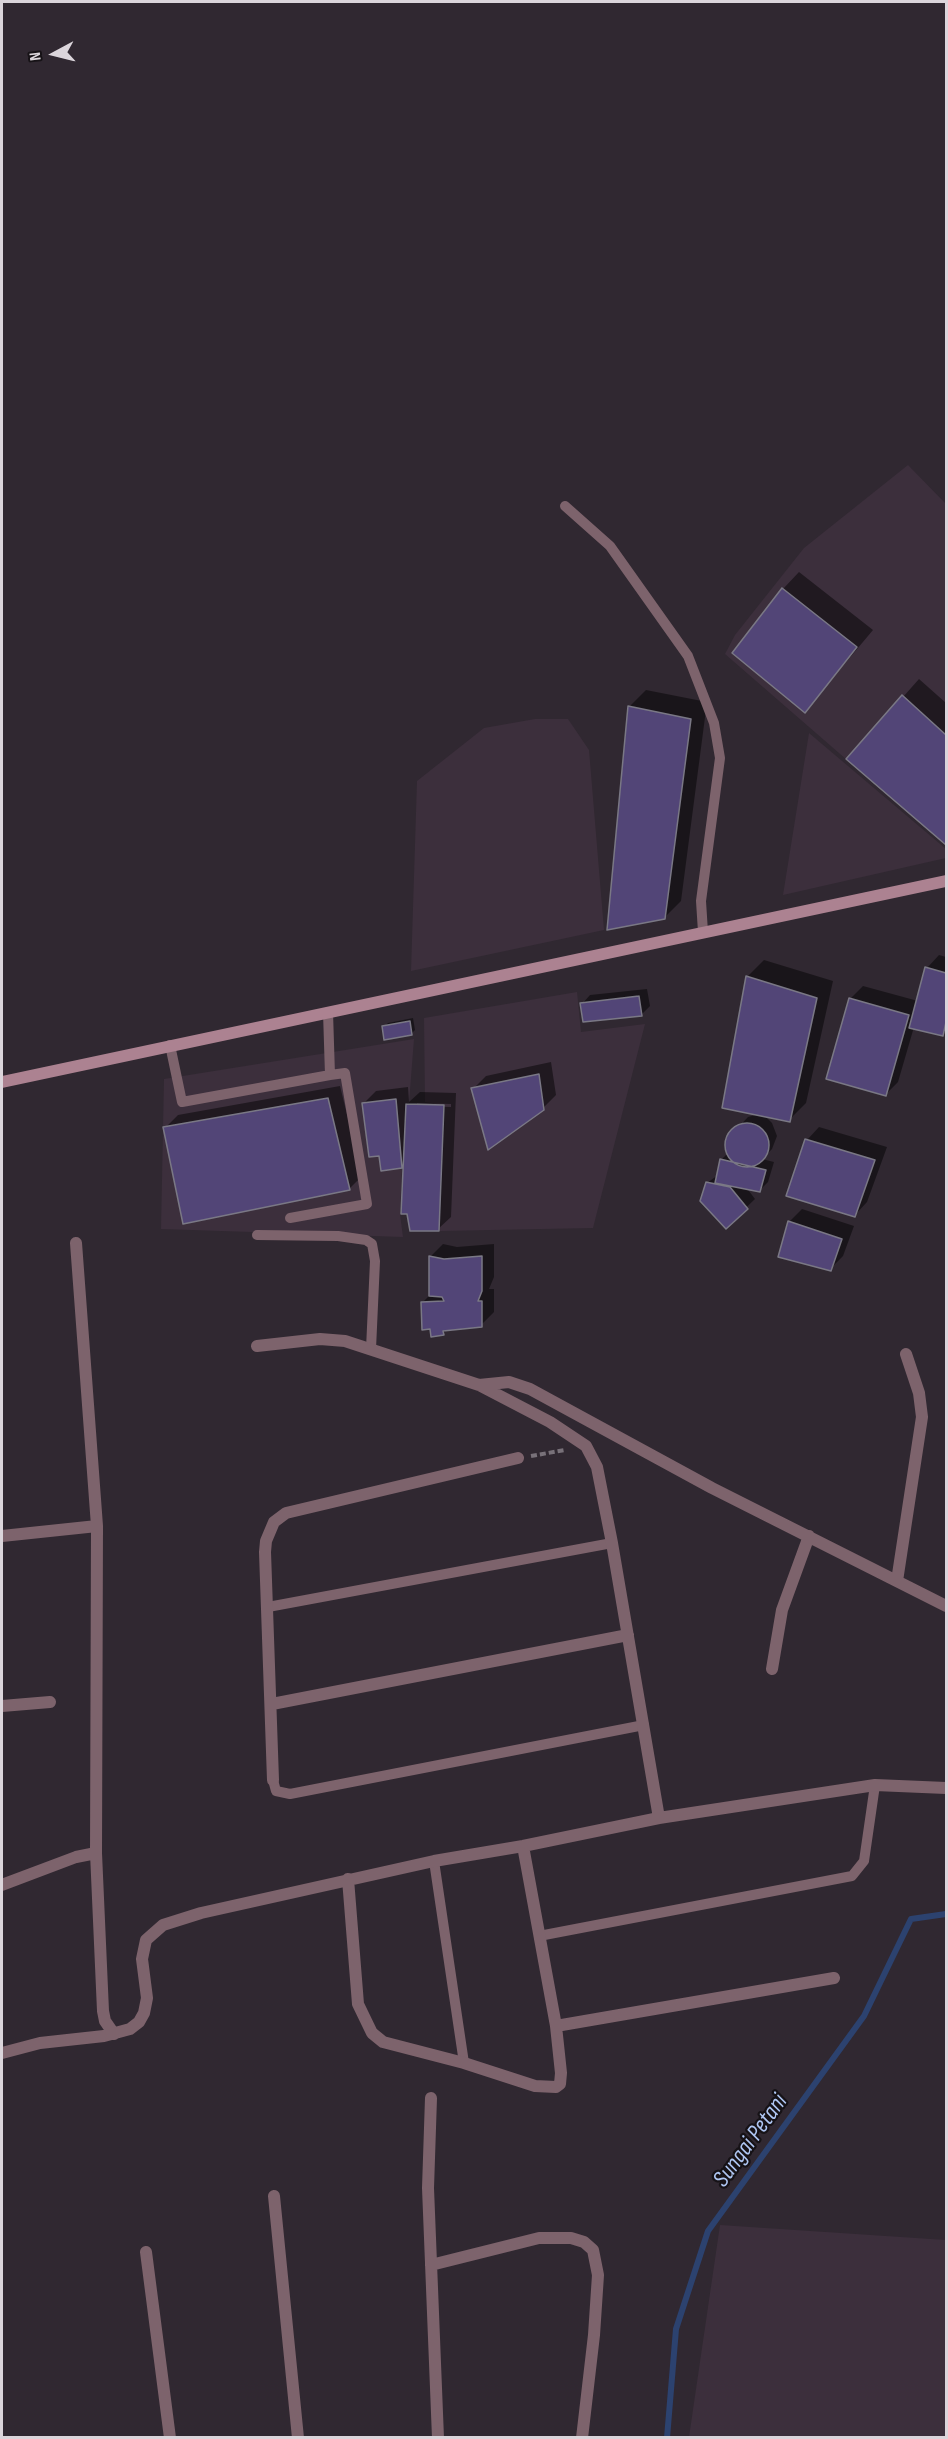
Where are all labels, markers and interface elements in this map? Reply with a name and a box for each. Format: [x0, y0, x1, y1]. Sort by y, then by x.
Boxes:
north arrow [24, 24, 84, 84]
text: N [26, 51, 46, 62]
water label: Sungai Petani [708, 2089, 794, 2193]

